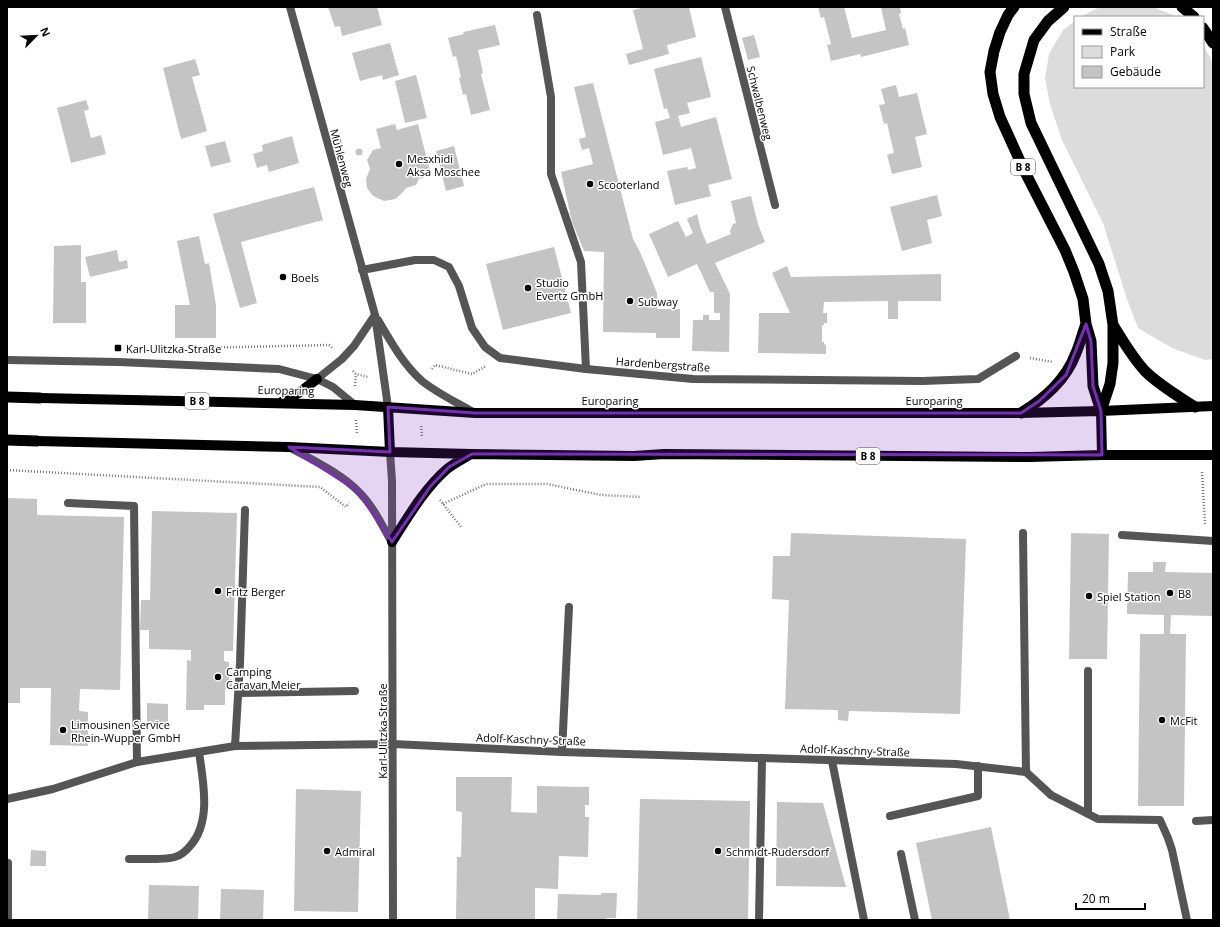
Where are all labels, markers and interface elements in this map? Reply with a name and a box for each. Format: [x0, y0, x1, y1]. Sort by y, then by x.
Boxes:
north arrow [16, 16, 56, 56]
legend [1074, 16, 1204, 88]
text: Straße [1110, 23, 1147, 40]
text: N [37, 25, 54, 39]
text: Park [1110, 43, 1136, 60]
text: Gebäude [1110, 63, 1161, 80]
street label: Schwalbenweg [744, 64, 776, 142]
street label: Mühlenweg [327, 127, 357, 189]
place label: Mesxhidi Aksa Moschee [407, 151, 480, 179]
marker: Mesxhidi Aksa Moschee [394, 159, 404, 169]
road number: B 8 [1011, 159, 1035, 175]
place label: Scooterland [598, 177, 660, 192]
marker: Scooterland [585, 179, 595, 189]
place label: Boels [291, 270, 319, 285]
marker: Boels [278, 272, 288, 282]
place label: Studio Evertz GmbH [536, 275, 603, 303]
marker: Studio Evertz GmbH [523, 283, 533, 293]
place label: Subway [638, 294, 678, 309]
marker: Subway [625, 296, 635, 306]
place label: Karl-Ulitzka-Straße [126, 341, 221, 356]
marker: Karl-Ulitzka-Straße [113, 343, 123, 353]
street label: Hardenbergstraße [615, 353, 711, 375]
street label: Europaring [257, 382, 315, 398]
road number: B 8 [185, 393, 209, 409]
street label: Europaring [582, 393, 638, 408]
street label: Europaring [906, 393, 962, 408]
road number: B 8 [856, 448, 880, 464]
place label: Fritz Berger [226, 584, 286, 599]
marker: Fritz Berger [213, 586, 223, 596]
place label: B8 [1178, 586, 1191, 601]
marker: B8 [1165, 588, 1175, 598]
place label: Spiel Station [1097, 589, 1160, 604]
marker: Spiel Station [1084, 591, 1094, 601]
place label: Camping Caravan Meier [226, 664, 301, 692]
marker: Camping Caravan Meier [213, 672, 223, 682]
street label: Karl-Ulitzka-Straße [375, 683, 390, 779]
place label: McFit [1170, 713, 1198, 728]
marker: McFit [1157, 715, 1167, 725]
place label: Limousinen Service Rhein-Wupper GmbH [71, 717, 181, 745]
marker: Limousinen Service Rhein-Wupper GmbH [58, 725, 68, 735]
street label: Adolf-Kaschny-Straße [476, 730, 586, 748]
street label: Adolf-Kaschny-Straße [800, 741, 910, 759]
place label: Admiral [335, 844, 375, 859]
place label: Schmidt-Rudersdorf [726, 844, 830, 859]
marker: Admiral [322, 846, 332, 856]
marker: Schmidt-Rudersdorf [713, 846, 723, 856]
scale bar [1076, 885, 1145, 911]
text: 20 m [1082, 890, 1110, 907]

